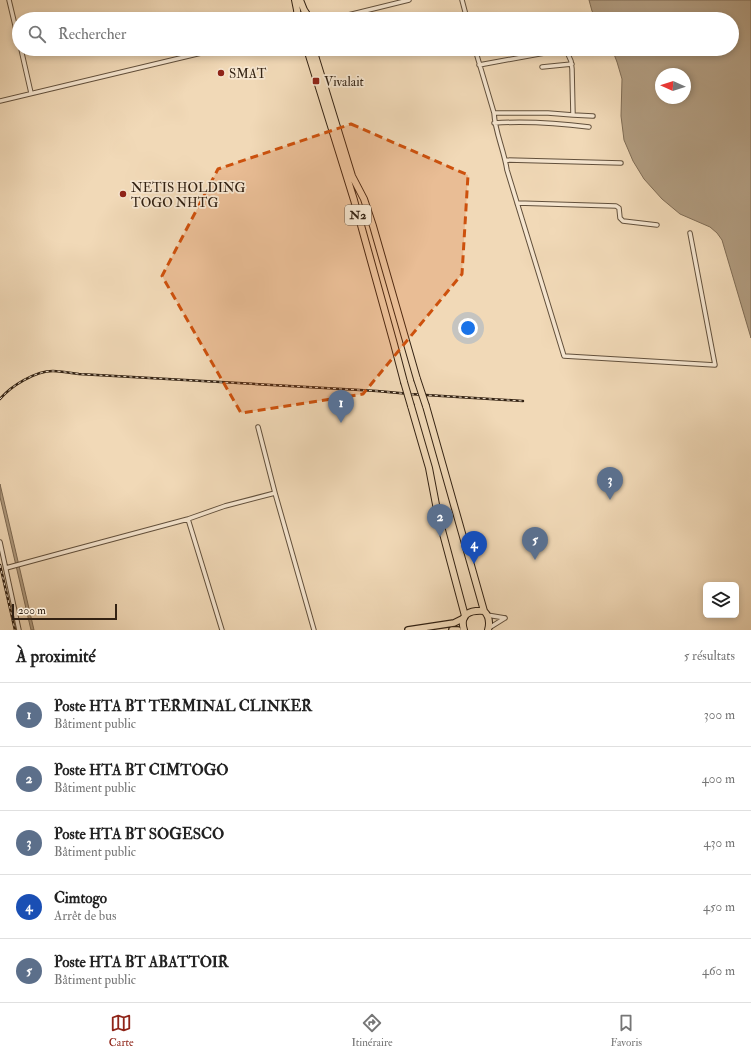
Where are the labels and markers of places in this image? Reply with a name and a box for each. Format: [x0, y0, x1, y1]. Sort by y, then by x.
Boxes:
place label: SMAT [229, 66, 267, 82]
marker: SMAT [216, 68, 226, 78]
place label: Vivalait [324, 74, 364, 90]
marker: Vivalait [311, 76, 321, 86]
place label: NETIS HOLDING TOGO NHTG [131, 180, 246, 211]
marker: NETIS HOLDING TOGO NHTG [118, 189, 128, 199]
pin: 1 [328, 390, 354, 423]
pin: 3 [597, 467, 623, 500]
pin: 2 [427, 504, 453, 537]
pin: 5 [522, 527, 548, 560]
pin: 4 [461, 531, 487, 564]

